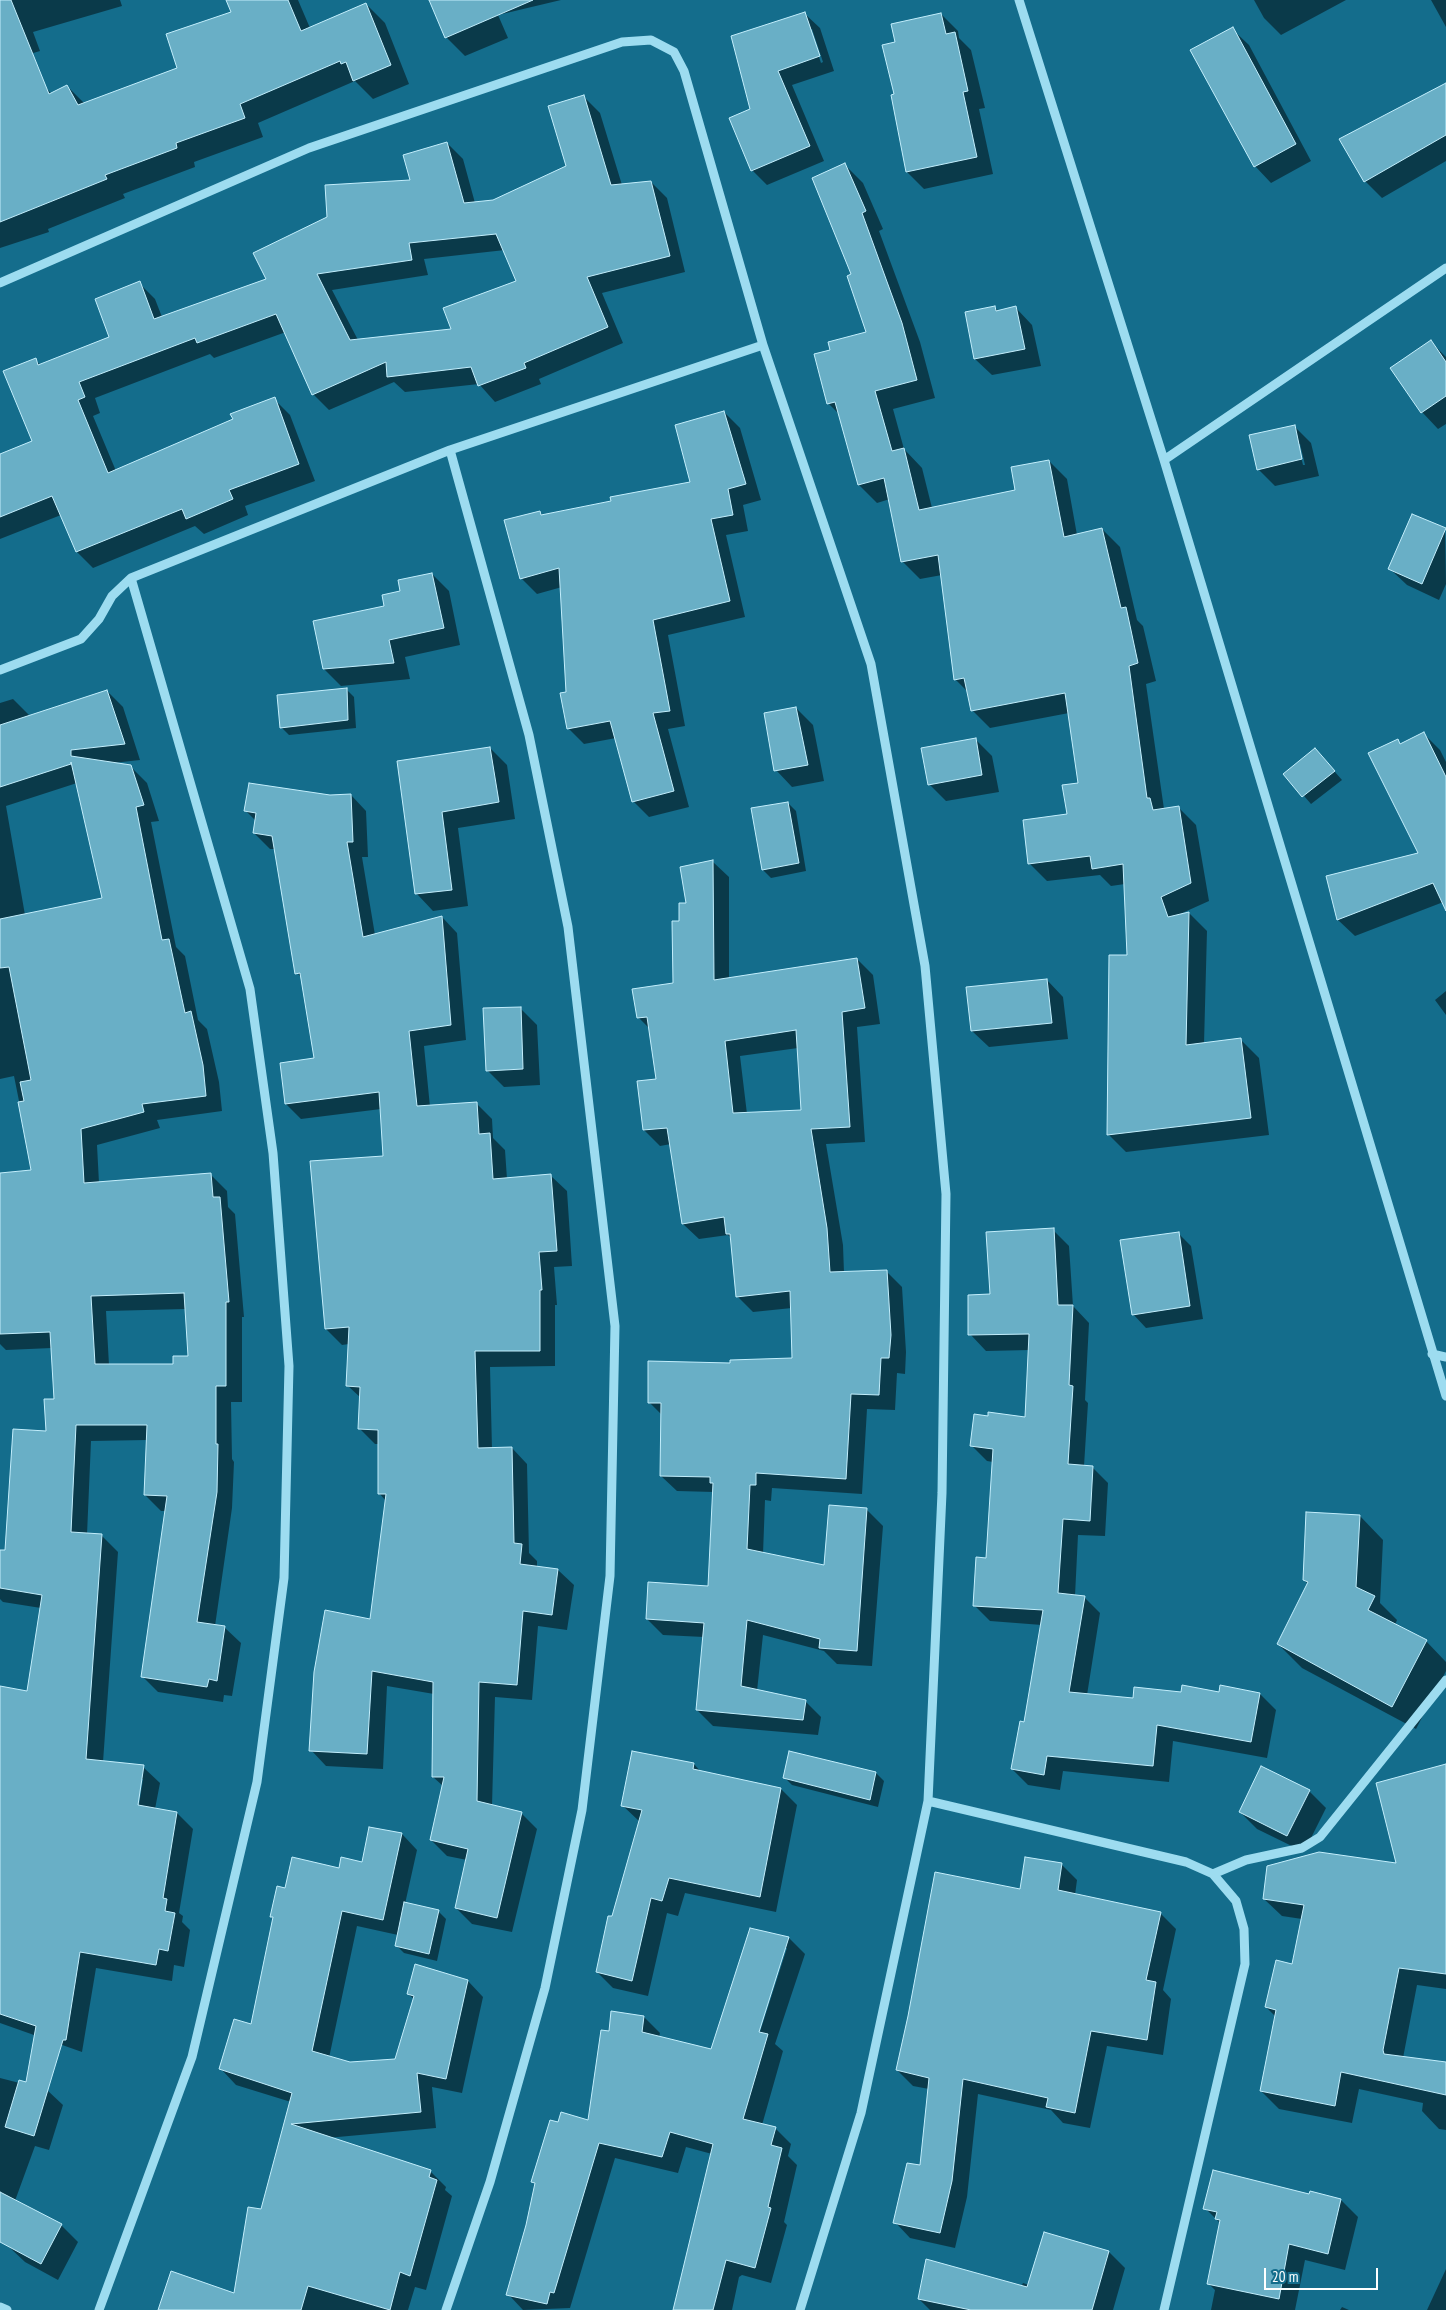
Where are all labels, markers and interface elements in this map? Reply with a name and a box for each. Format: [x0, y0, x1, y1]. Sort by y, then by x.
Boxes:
scale bar [1266, 2258, 1380, 2290]
text: 20 m [1272, 2267, 1298, 2286]

